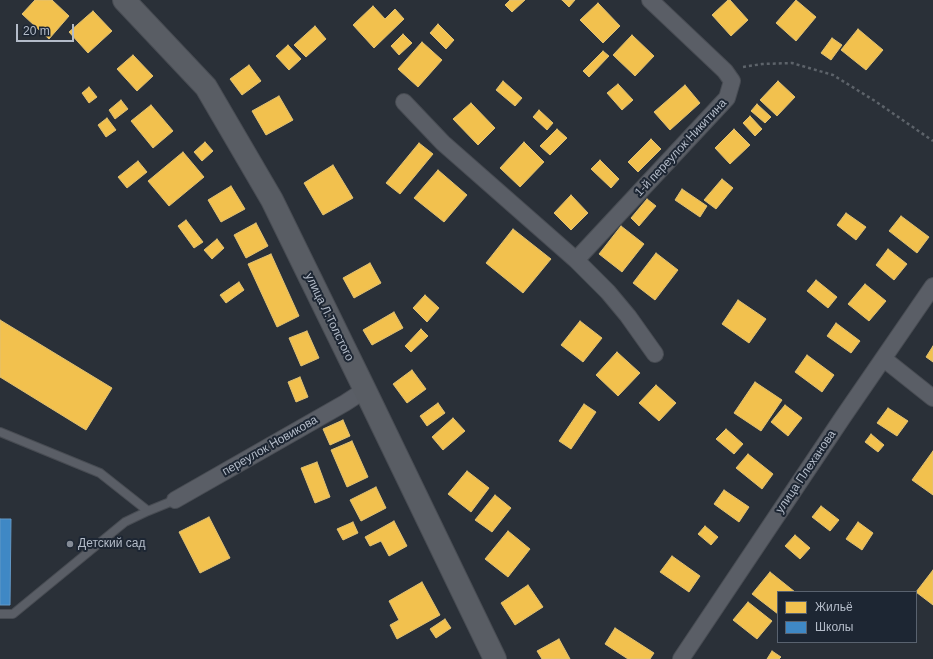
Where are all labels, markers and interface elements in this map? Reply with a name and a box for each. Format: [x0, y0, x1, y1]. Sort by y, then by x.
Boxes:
scale bar [18, 16, 76, 42]
text: 20 m [23, 24, 50, 38]
street label: 1-й переулок Никитина [632, 96, 730, 200]
street label: улица Л.Толстого [301, 271, 357, 363]
street label: переулок Новикова [220, 413, 320, 479]
street label: улица Плеханова [773, 428, 839, 516]
place label: Детский сад [78, 537, 145, 551]
marker: Детский сад [65, 539, 75, 549]
legend [777, 591, 917, 643]
text: Жильё [815, 600, 853, 614]
text: Школы [815, 620, 853, 634]

